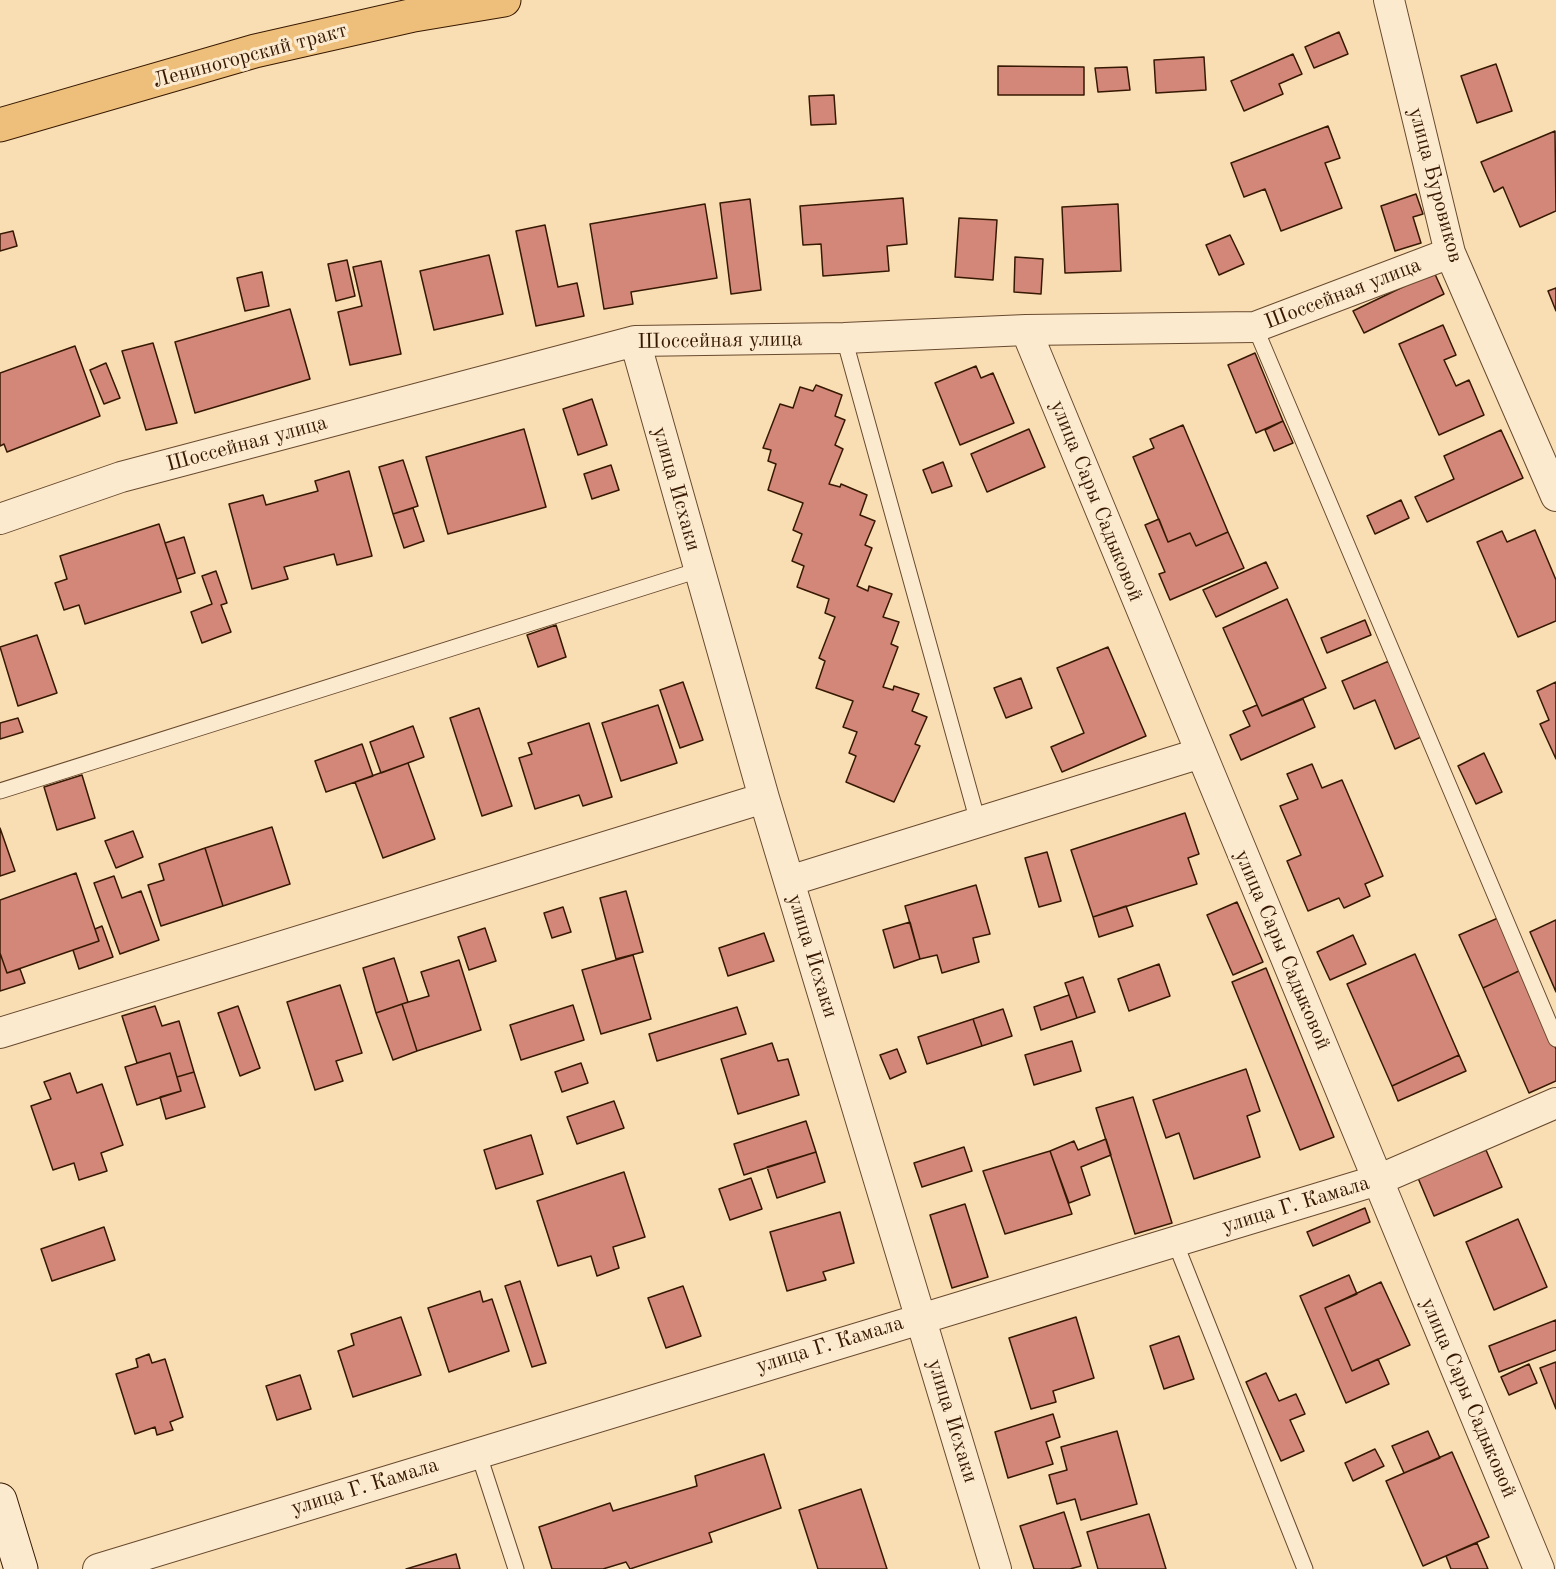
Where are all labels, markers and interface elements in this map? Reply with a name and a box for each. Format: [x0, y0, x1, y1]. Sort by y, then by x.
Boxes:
street label: Лениногорский тракт [150, 18, 350, 94]
street label: улица Буровиков [1402, 105, 1468, 265]
street label: Шоссейная улица [1261, 253, 1425, 335]
street label: Шоссейная улица [637, 327, 803, 355]
street label: улица Сары Садыковой [1044, 397, 1148, 605]
street label: Шоссейная улица [164, 410, 330, 478]
street label: улица Исхаки [646, 424, 706, 554]
street label: улица Сары Садыковой [1228, 846, 1336, 1054]
street label: улица Исхаки [781, 891, 843, 1021]
street label: улица Г. Камала [1219, 1171, 1373, 1239]
street label: улица Сары Садыковой [1414, 1294, 1522, 1502]
street label: улица Г. Камала [753, 1311, 907, 1379]
street label: улица Исхаки [921, 1356, 983, 1486]
street label: улица Г. Камала [288, 1453, 442, 1521]

